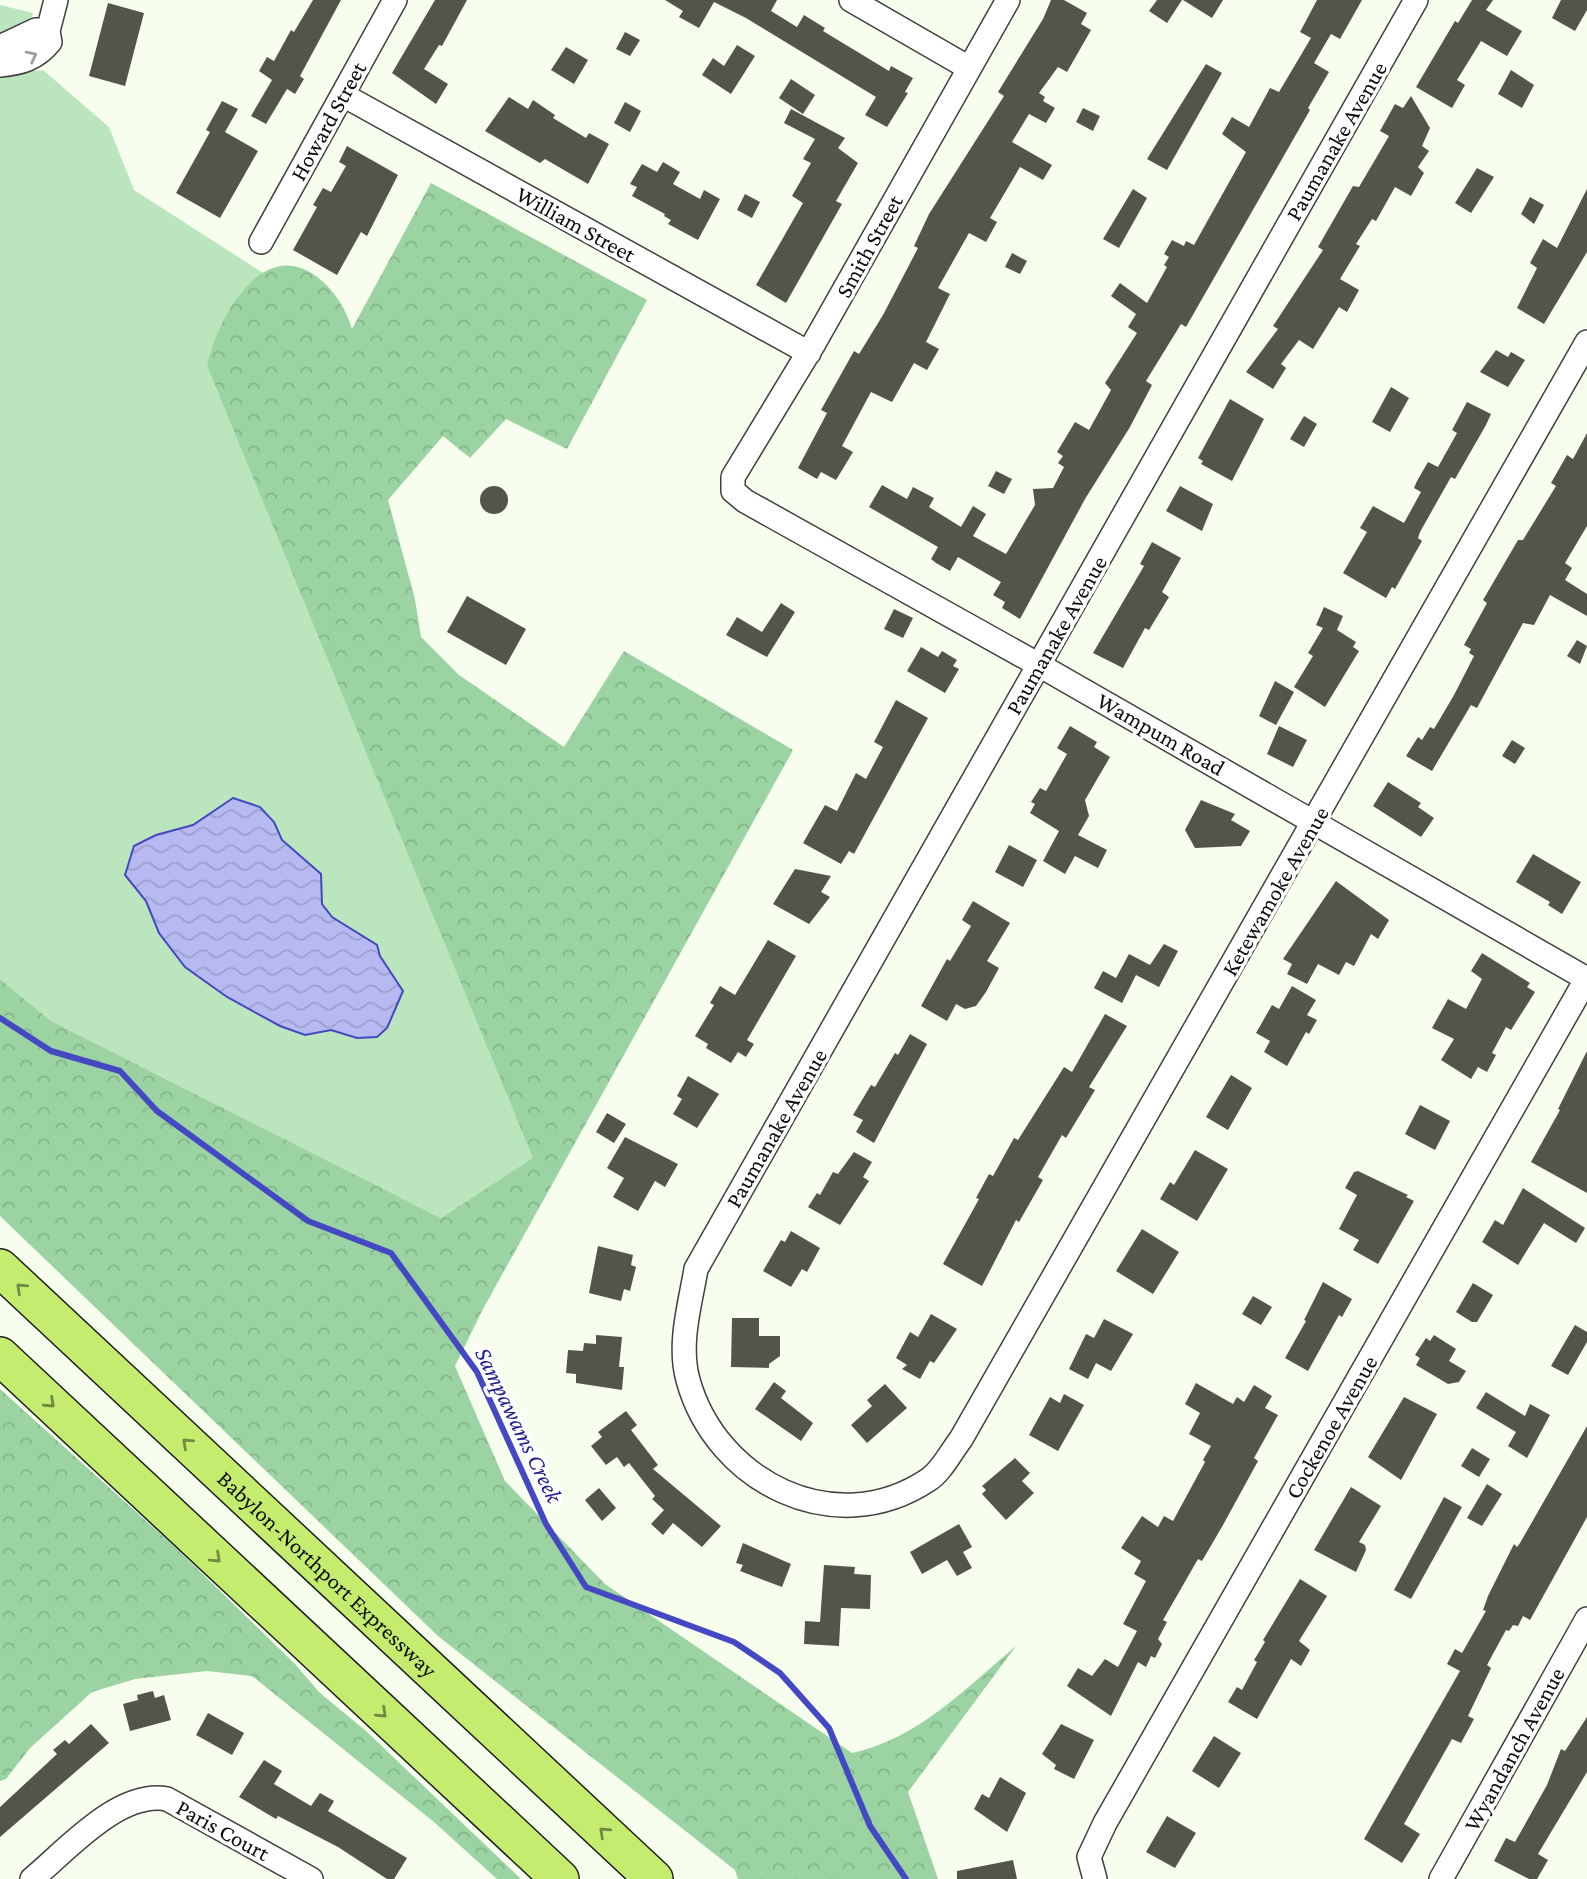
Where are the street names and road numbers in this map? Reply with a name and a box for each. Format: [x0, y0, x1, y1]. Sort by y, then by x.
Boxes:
street label: Howard Street [285, 57, 372, 185]
street label: Paumanake Avenue [1280, 57, 1392, 225]
street label: William Street [512, 181, 640, 268]
street label: Smith Street [830, 190, 908, 302]
street label: Paumanake Avenue [1000, 551, 1112, 719]
street label: Wampum Road [1093, 687, 1229, 781]
street label: Ketewamoke Avenue [1216, 802, 1334, 980]
street label: Paumanake Avenue [720, 1044, 832, 1212]
street label: Cockenoe Avenue [1279, 1351, 1383, 1503]
street label: Babylon-Northport Expressway [212, 1465, 443, 1683]
street label: Wyandanch Avenue [1458, 1663, 1570, 1835]
street label: Paris Court [172, 1794, 274, 1866]

